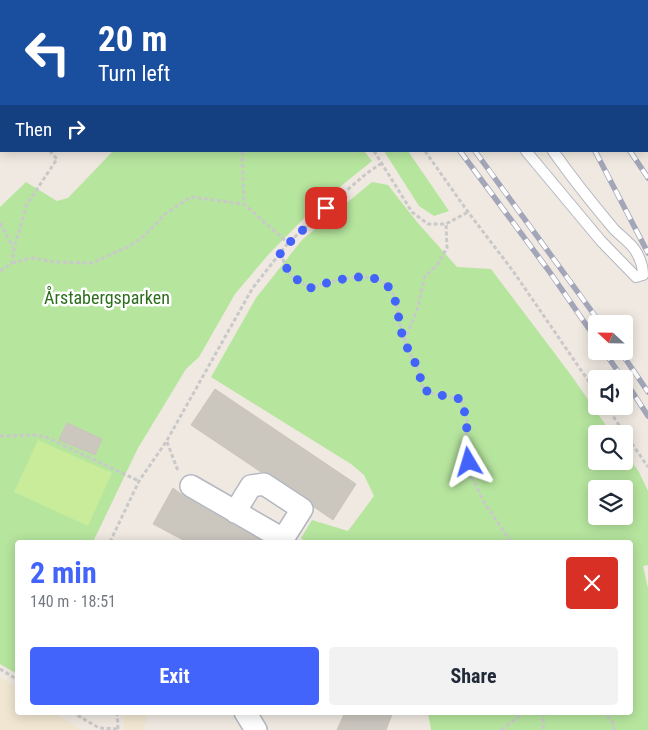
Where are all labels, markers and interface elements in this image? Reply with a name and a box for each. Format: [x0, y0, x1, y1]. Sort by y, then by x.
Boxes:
text: 20 m [98, 19, 167, 60]
icon: left [15, 20, 80, 85]
text: Turn left [98, 61, 170, 86]
icon: right [62, 115, 90, 143]
text: Then [15, 118, 52, 141]
pin [305, 187, 347, 229]
icon: arrive [312, 194, 340, 222]
park label: Årstabergsparken [44, 286, 170, 308]
north arrow [588, 315, 632, 360]
map controls [588, 315, 633, 525]
button: sound [588, 370, 633, 415]
button: search [588, 425, 633, 470]
position arrow [442, 435, 494, 487]
button: layers [588, 480, 633, 525]
text: 2 min [30, 555, 97, 590]
button: close [566, 557, 618, 609]
text: 140 m · 18:51 [30, 592, 116, 611]
button: Exit [30, 647, 319, 705]
button: Share [329, 647, 618, 705]

